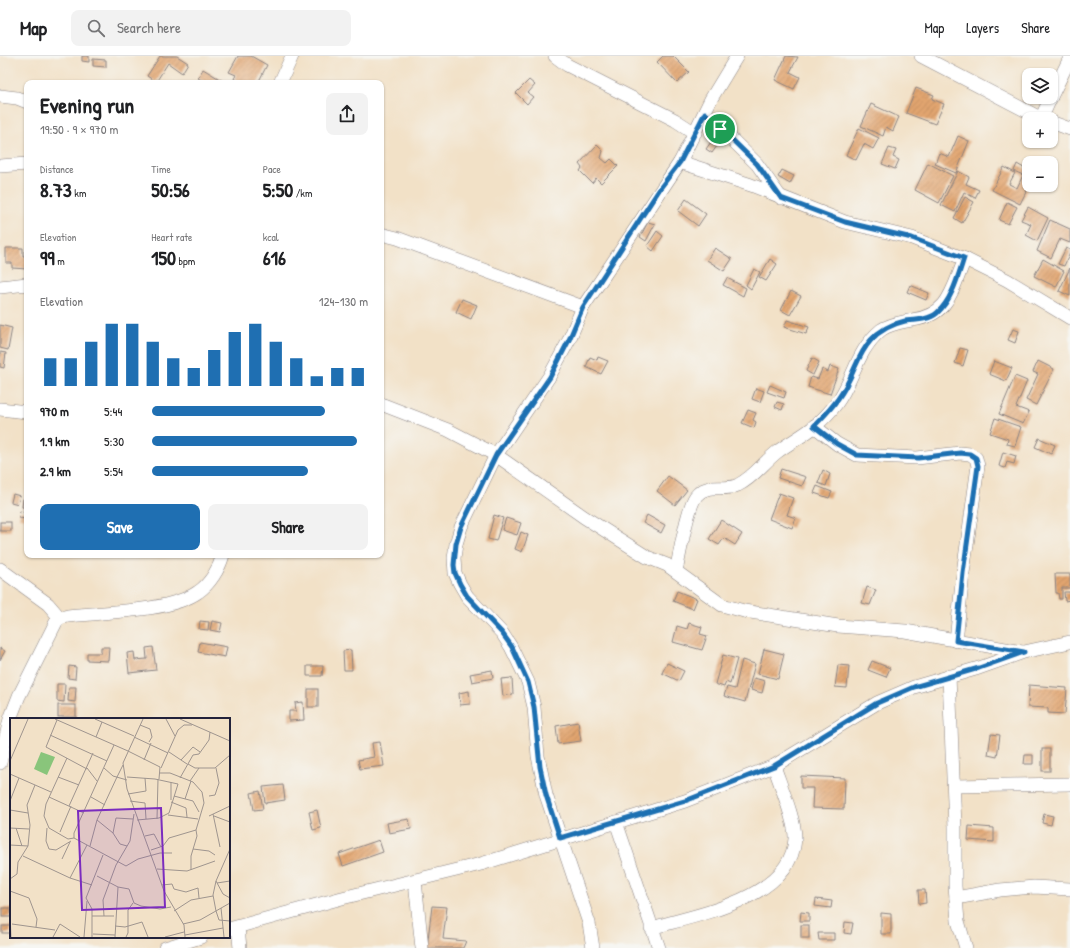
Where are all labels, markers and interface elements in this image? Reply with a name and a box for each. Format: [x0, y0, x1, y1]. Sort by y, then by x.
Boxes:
search box [71, 10, 351, 46]
text: Map [20, 15, 47, 41]
icon: search [85, 17, 107, 39]
text: Search here [117, 17, 181, 38]
text: Map [924, 18, 944, 37]
text: Layers [966, 18, 999, 37]
text: Share [1021, 18, 1050, 37]
map controls [1022, 68, 1058, 192]
button: layers [1022, 68, 1058, 104]
text: Evening run [40, 90, 134, 120]
button: share [326, 93, 368, 135]
pin [703, 112, 737, 146]
button: + [1022, 112, 1058, 148]
icon: arrive [709, 118, 731, 140]
text: 19:50 · 9 × 970 m [40, 120, 118, 138]
button: − [1022, 156, 1058, 192]
text: Distance [40, 162, 74, 176]
text: Time [151, 162, 171, 176]
text: Pace [263, 162, 281, 176]
text: 8.73 [40, 176, 72, 203]
text: 50:56 [151, 176, 190, 203]
text: 5:50 [263, 176, 293, 203]
text: km [72, 186, 86, 200]
text: /km [293, 186, 312, 200]
text: Elevation [40, 230, 77, 244]
text: Heart rate [151, 230, 192, 244]
text: kcal [263, 230, 279, 244]
text: 99 [40, 244, 55, 271]
text: 150 [151, 244, 176, 271]
text: 616 [263, 244, 286, 271]
text: m [55, 254, 65, 268]
text: bpm [176, 254, 195, 268]
text: Elevation [40, 292, 83, 310]
text: 124–130 m [319, 292, 368, 310]
text: 970 m [40, 402, 69, 420]
text: 5:44 [104, 402, 122, 420]
text: 1.9 km [40, 432, 70, 450]
text: 5:30 [104, 432, 124, 450]
text: 2.9 km [40, 462, 71, 480]
text: 5:54 [104, 462, 123, 480]
button: Save [40, 504, 200, 550]
button: Share [208, 504, 368, 550]
inset map [10, 718, 230, 938]

